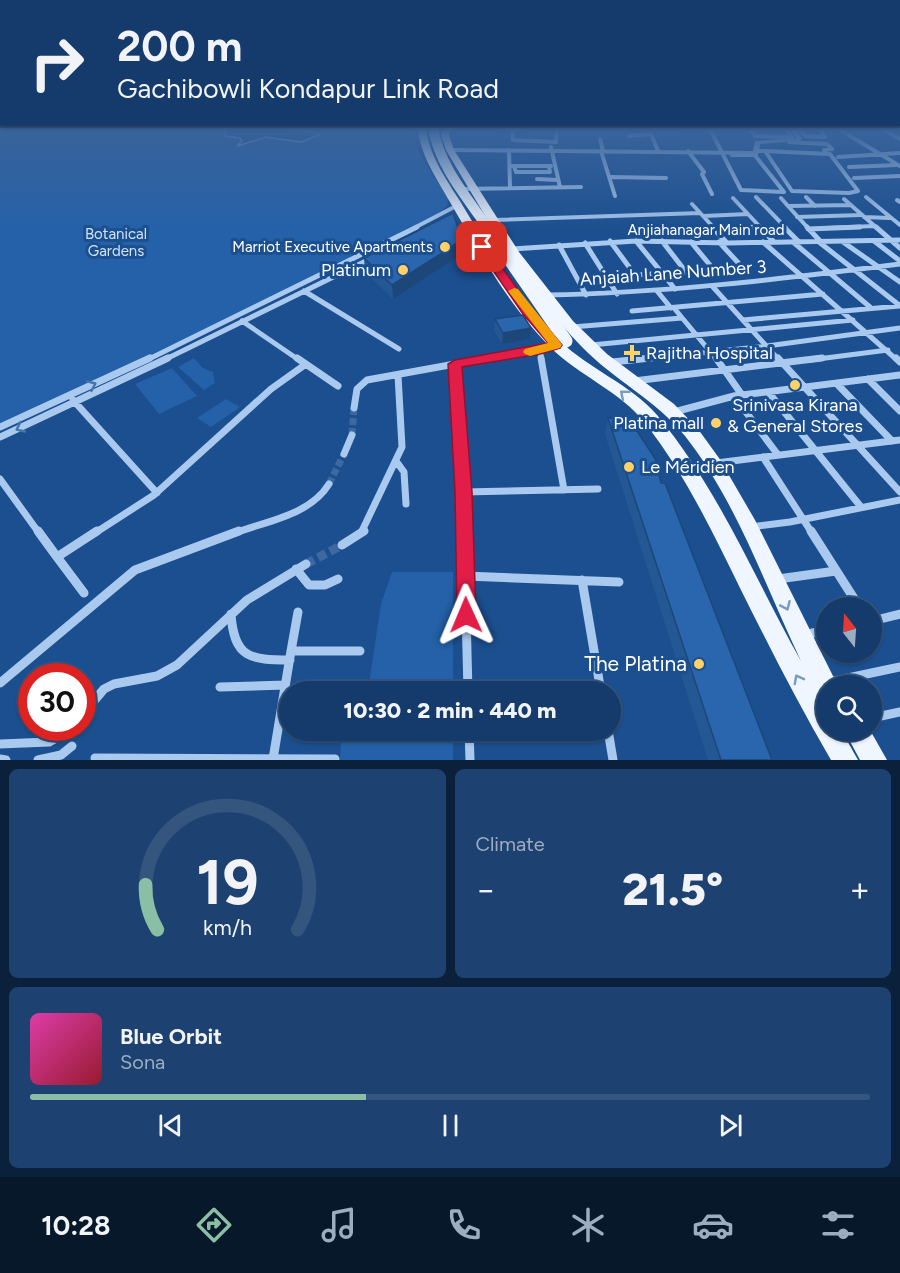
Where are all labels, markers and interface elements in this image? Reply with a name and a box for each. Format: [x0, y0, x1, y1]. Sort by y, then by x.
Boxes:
text: 200 m [117, 21, 242, 72]
icon: right [18, 24, 96, 102]
text: Gachibowli Kondapur Link Road [117, 72, 499, 105]
pin [456, 221, 507, 272]
street label: Anjiahanagar Main road [627, 221, 785, 239]
park label: Botanical Gardens [85, 225, 147, 260]
icon: arrive [465, 230, 498, 263]
place label: Marriot Executive Apartments [232, 238, 433, 256]
marker: Marriot Executive Apartments [438, 240, 452, 254]
street label: Anjaiah Lane Number 3 [579, 256, 767, 290]
place label: Platinum [321, 259, 391, 281]
marker: Platinum [396, 263, 410, 277]
place label: Rajitha Hospital [646, 342, 773, 364]
marker: Rajitha Hospital [623, 344, 641, 362]
marker: Srinivasa Kirana & General Stores [788, 378, 802, 392]
one-way arrow [85, 381, 96, 393]
one-way arrow [620, 391, 631, 402]
place label: Srinivasa Kirana & General Stores [727, 394, 863, 437]
place label: Platina mall [613, 412, 704, 434]
marker: Platina mall [709, 416, 723, 430]
one-way arrow [15, 420, 26, 432]
place label: Le Méridien [641, 456, 735, 478]
marker: Le Méridien [622, 460, 636, 474]
position arrow [434, 583, 498, 647]
north arrow [816, 597, 882, 663]
map controls [816, 597, 882, 741]
one-way arrow [779, 600, 791, 611]
place label: The Platina [584, 651, 687, 676]
marker: The Platina [692, 657, 706, 671]
speed limit sign: 30 [18, 663, 96, 741]
one-way arrow [794, 674, 805, 685]
button: search [816, 675, 882, 741]
text: 10:30 · 2 min · 440 m [344, 697, 556, 724]
text: Climate [476, 832, 545, 856]
text: 19 [196, 845, 259, 920]
text: 21.5° [622, 862, 723, 916]
text: − [476, 870, 496, 909]
text: + [849, 870, 870, 909]
text: km/h [203, 916, 252, 941]
text: Blue Orbit [120, 1023, 222, 1050]
text: Sona [120, 1050, 165, 1074]
icon: previous [154, 1109, 187, 1142]
icon: pause [434, 1109, 467, 1142]
icon: next [714, 1109, 747, 1142]
icon: directions [193, 1204, 235, 1246]
icon: music [318, 1204, 360, 1246]
icon: phone [443, 1204, 485, 1246]
icon: climate [567, 1204, 609, 1246]
icon: car [692, 1204, 734, 1246]
icon: filters [817, 1204, 859, 1246]
text: 10:28 [41, 1209, 111, 1242]

